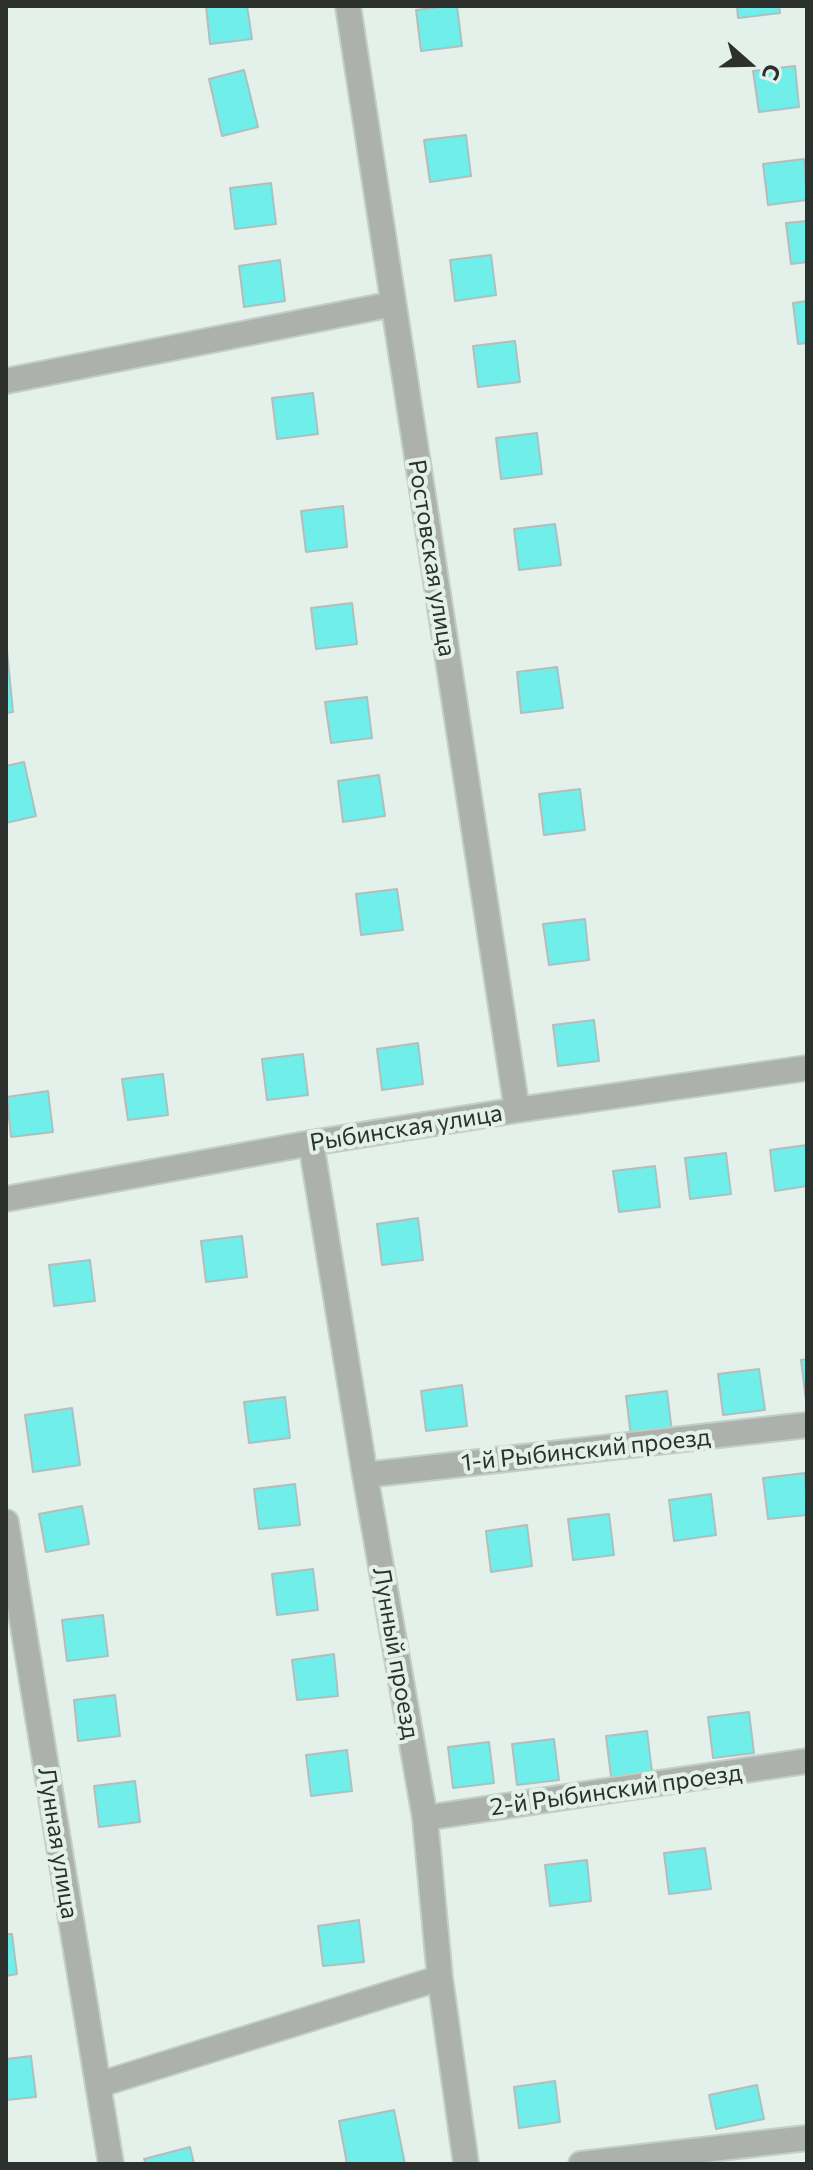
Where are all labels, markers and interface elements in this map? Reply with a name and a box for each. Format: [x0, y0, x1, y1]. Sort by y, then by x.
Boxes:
north arrow [709, 24, 789, 104]
text: С [757, 61, 787, 84]
street label: Ростовская улица [402, 457, 462, 659]
street label: Рыбинская улица [308, 1099, 504, 1157]
street label: 1-й Рыбинский проезд [460, 1423, 712, 1477]
street label: Лунный проезд [367, 1565, 425, 1741]
street label: 2-й Рыбинский проезд [489, 1758, 743, 1822]
street label: Лунная улица [32, 1765, 84, 1921]

